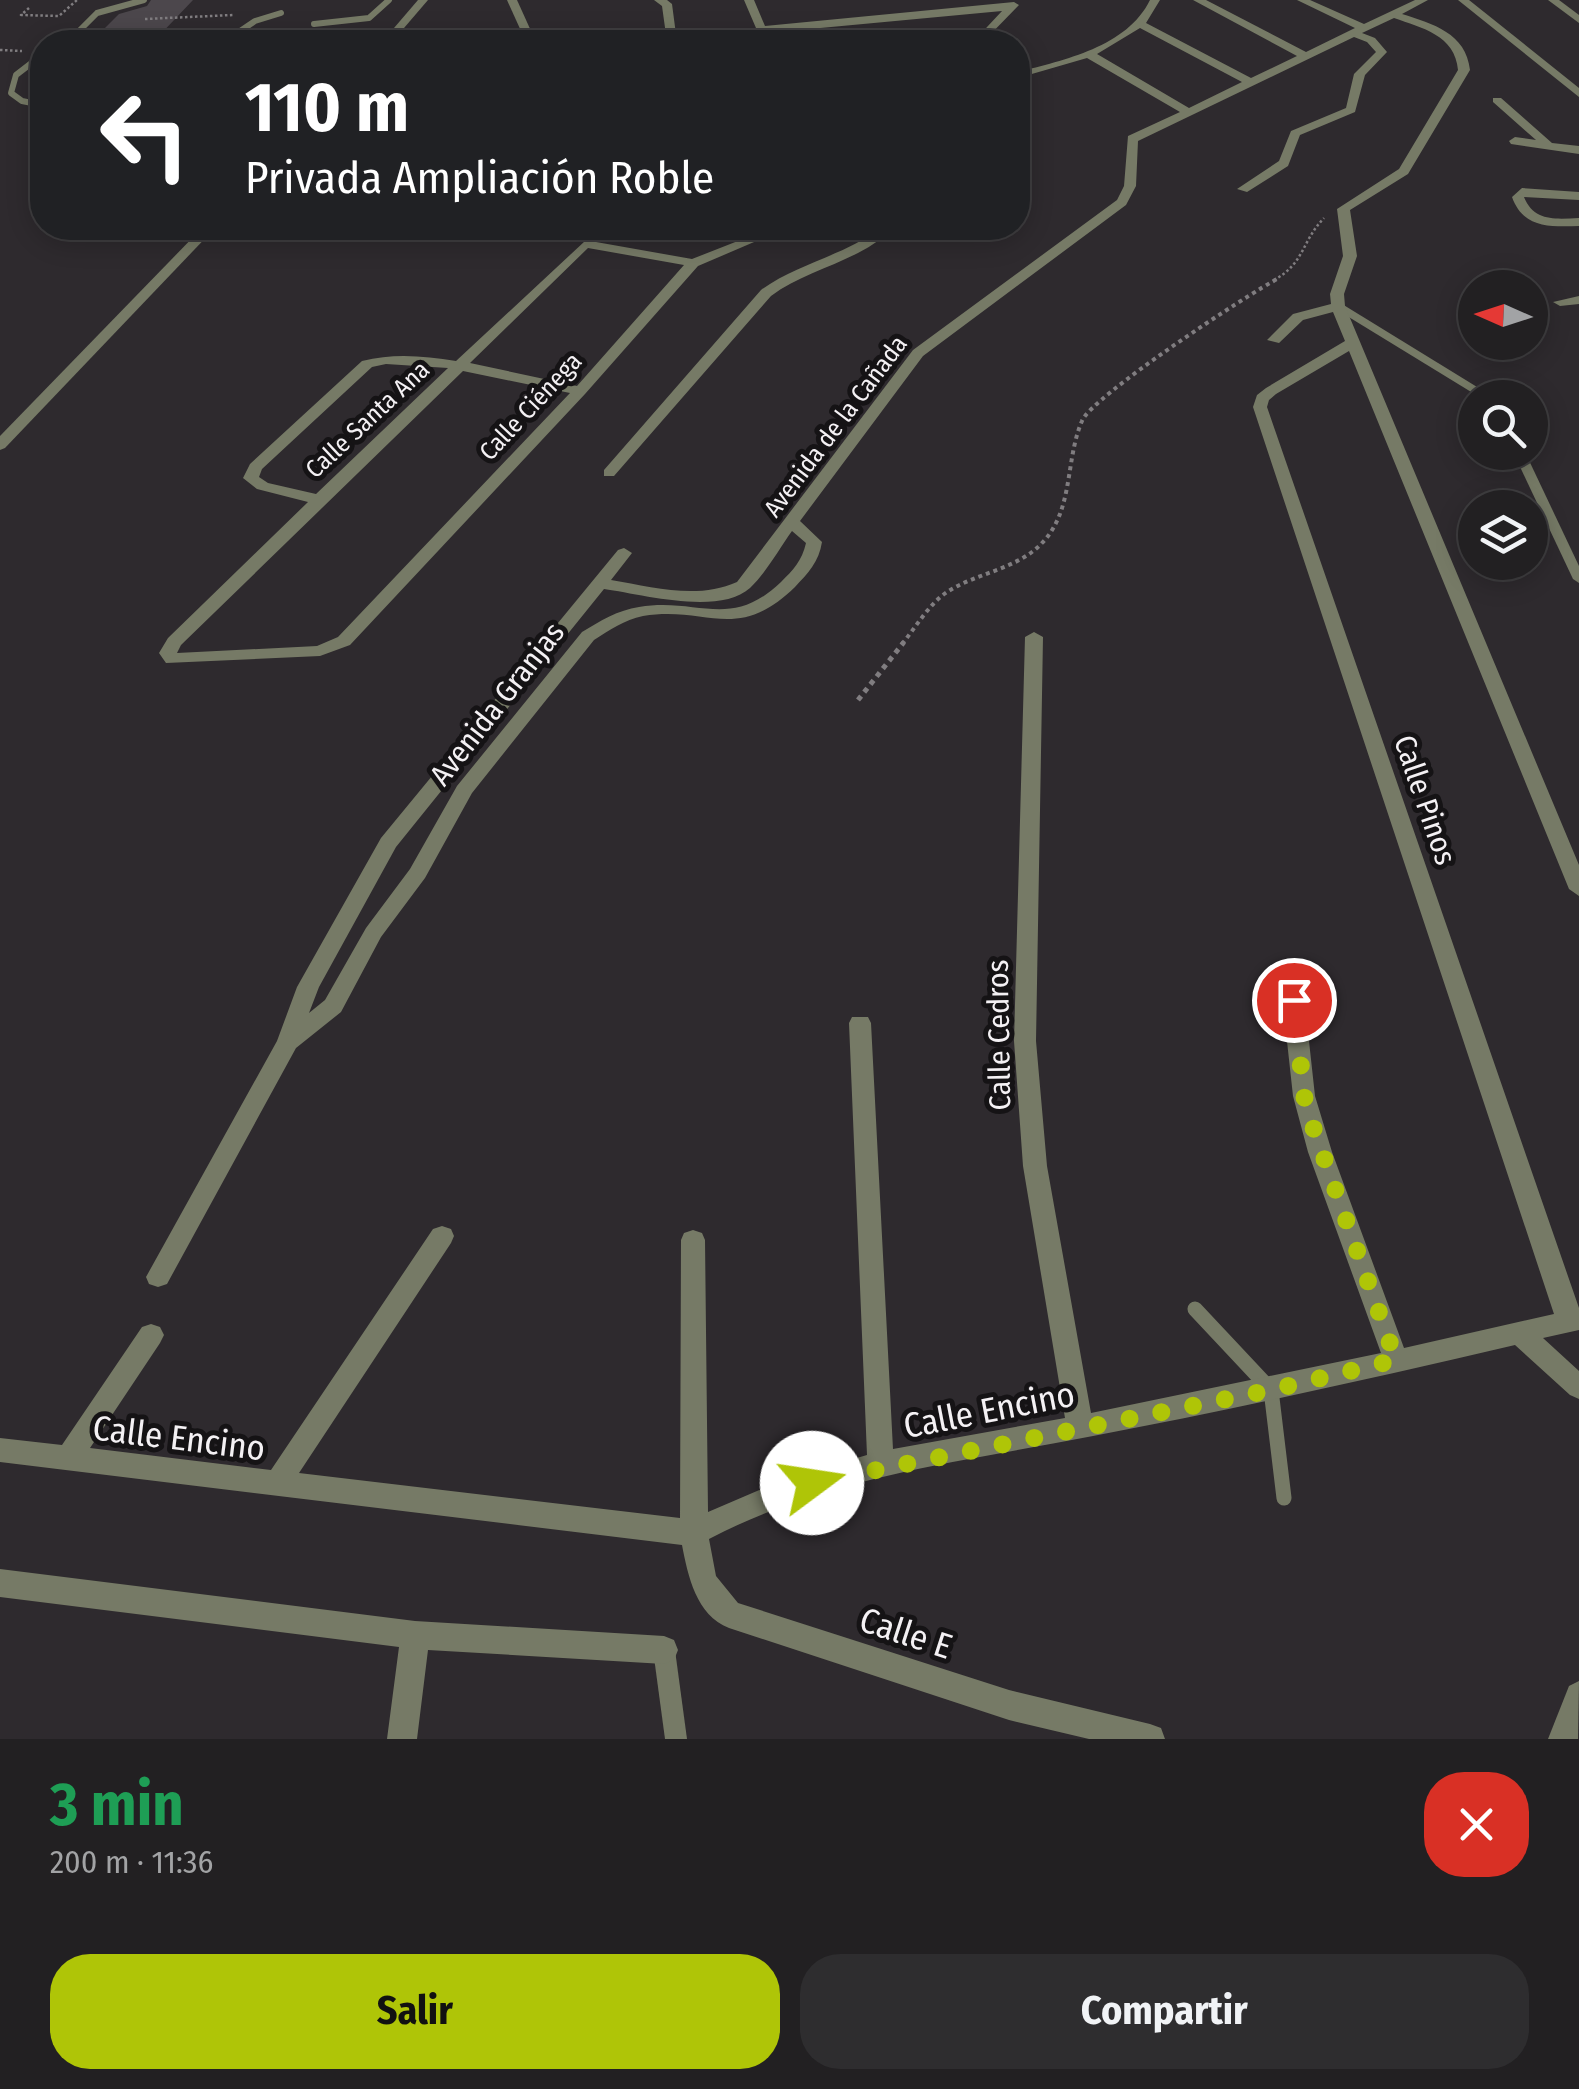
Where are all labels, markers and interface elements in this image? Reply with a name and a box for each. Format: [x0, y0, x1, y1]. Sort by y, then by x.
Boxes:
text: 110 m [245, 66, 409, 150]
icon: left [80, 70, 210, 200]
text: Privada Ampliación Roble [245, 151, 714, 205]
north arrow [1458, 270, 1548, 360]
map controls [1458, 270, 1548, 580]
street label: Avenida de la Cañada [758, 330, 914, 523]
street label: Calle Ciénega [473, 347, 588, 467]
street label: Calle Santa Ana [300, 355, 436, 485]
button: search [1458, 380, 1548, 470]
button: layers [1458, 490, 1548, 580]
street label: Avenida Granjas [422, 615, 572, 793]
street label: Calle Pinos [1386, 731, 1464, 869]
pin [1252, 958, 1337, 1043]
street label: Calle Cedros [980, 959, 1018, 1111]
icon: arrive [1267, 973, 1322, 1028]
street label: Calle Encino [900, 1373, 1078, 1447]
street label: Calle Encino [90, 1407, 268, 1469]
position arrow [760, 1431, 864, 1535]
street label: Calle E [855, 1598, 957, 1668]
text: 3 min [50, 1769, 184, 1841]
button: close [1424, 1772, 1529, 1877]
text: 200 m · 11:36 [50, 1843, 213, 1881]
button: Salir [50, 1954, 780, 2069]
button: Compartir [800, 1954, 1529, 2069]

